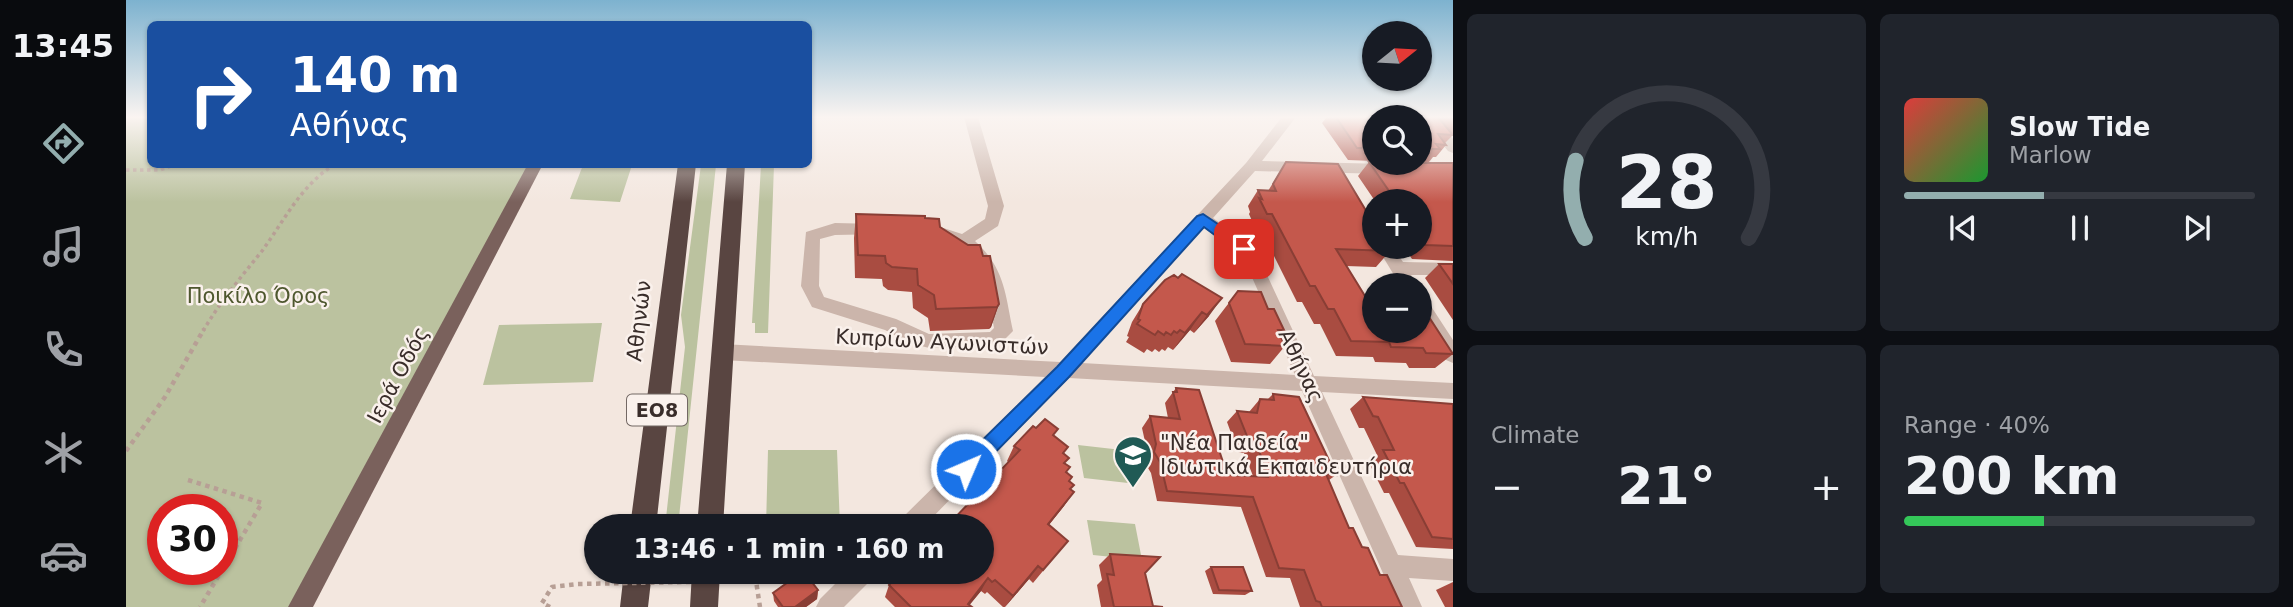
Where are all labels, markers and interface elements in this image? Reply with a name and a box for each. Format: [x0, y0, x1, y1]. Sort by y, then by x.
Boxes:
north arrow [1362, 21, 1432, 91]
map controls [1362, 21, 1432, 343]
text: 13:45 [12, 27, 114, 65]
text: 140 m [290, 47, 460, 104]
icon: right [175, 49, 266, 140]
button: search [1362, 105, 1432, 175]
text: Αθήνας [290, 106, 410, 144]
text: Slow Tide [2009, 112, 2150, 142]
icon: directions [39, 119, 88, 168]
text: 28 [1616, 141, 1717, 226]
text: Marlow [2009, 142, 2092, 168]
button: + [1362, 189, 1432, 259]
icon: previous [1944, 209, 1982, 247]
icon: pause [2061, 209, 2099, 247]
icon: next [2178, 209, 2216, 247]
pin [1214, 219, 1274, 279]
icon: music [39, 222, 88, 271]
text: km/h [1635, 222, 1698, 251]
icon: arrive [1225, 230, 1263, 268]
button: − [1362, 273, 1432, 343]
street label: Αθηνών [622, 279, 656, 363]
park label: Ποικίλο Όρος [187, 284, 329, 308]
street label: Ιερά Οδός [363, 323, 433, 427]
street label: Κυπρίων Αγωνιστών [835, 324, 1049, 360]
icon: phone [39, 325, 88, 374]
street label: Αθήνας [1274, 325, 1328, 407]
road number: ΕΟ8 [627, 394, 687, 426]
text: Range · 40% [1904, 412, 2050, 438]
text: Climate [1491, 422, 1580, 448]
icon: climate [39, 428, 88, 477]
place label: "Νέα Παιδεία" Ιδιωτικά Εκπαιδευτήρια [1160, 431, 1412, 479]
position arrow [929, 432, 1003, 506]
school or university icon: "Νέα Παιδεία" Ιδιωτικά Εκπαιδευτήρια [1112, 434, 1154, 489]
text: 200 km [1904, 446, 2119, 506]
text: 21° [1617, 456, 1716, 516]
text: − [1491, 465, 1523, 509]
text: + [1810, 465, 1842, 509]
speed limit sign: 30 [147, 494, 238, 585]
icon: car [39, 531, 88, 580]
text: 13:46 · 1 min · 160 m [634, 534, 944, 564]

